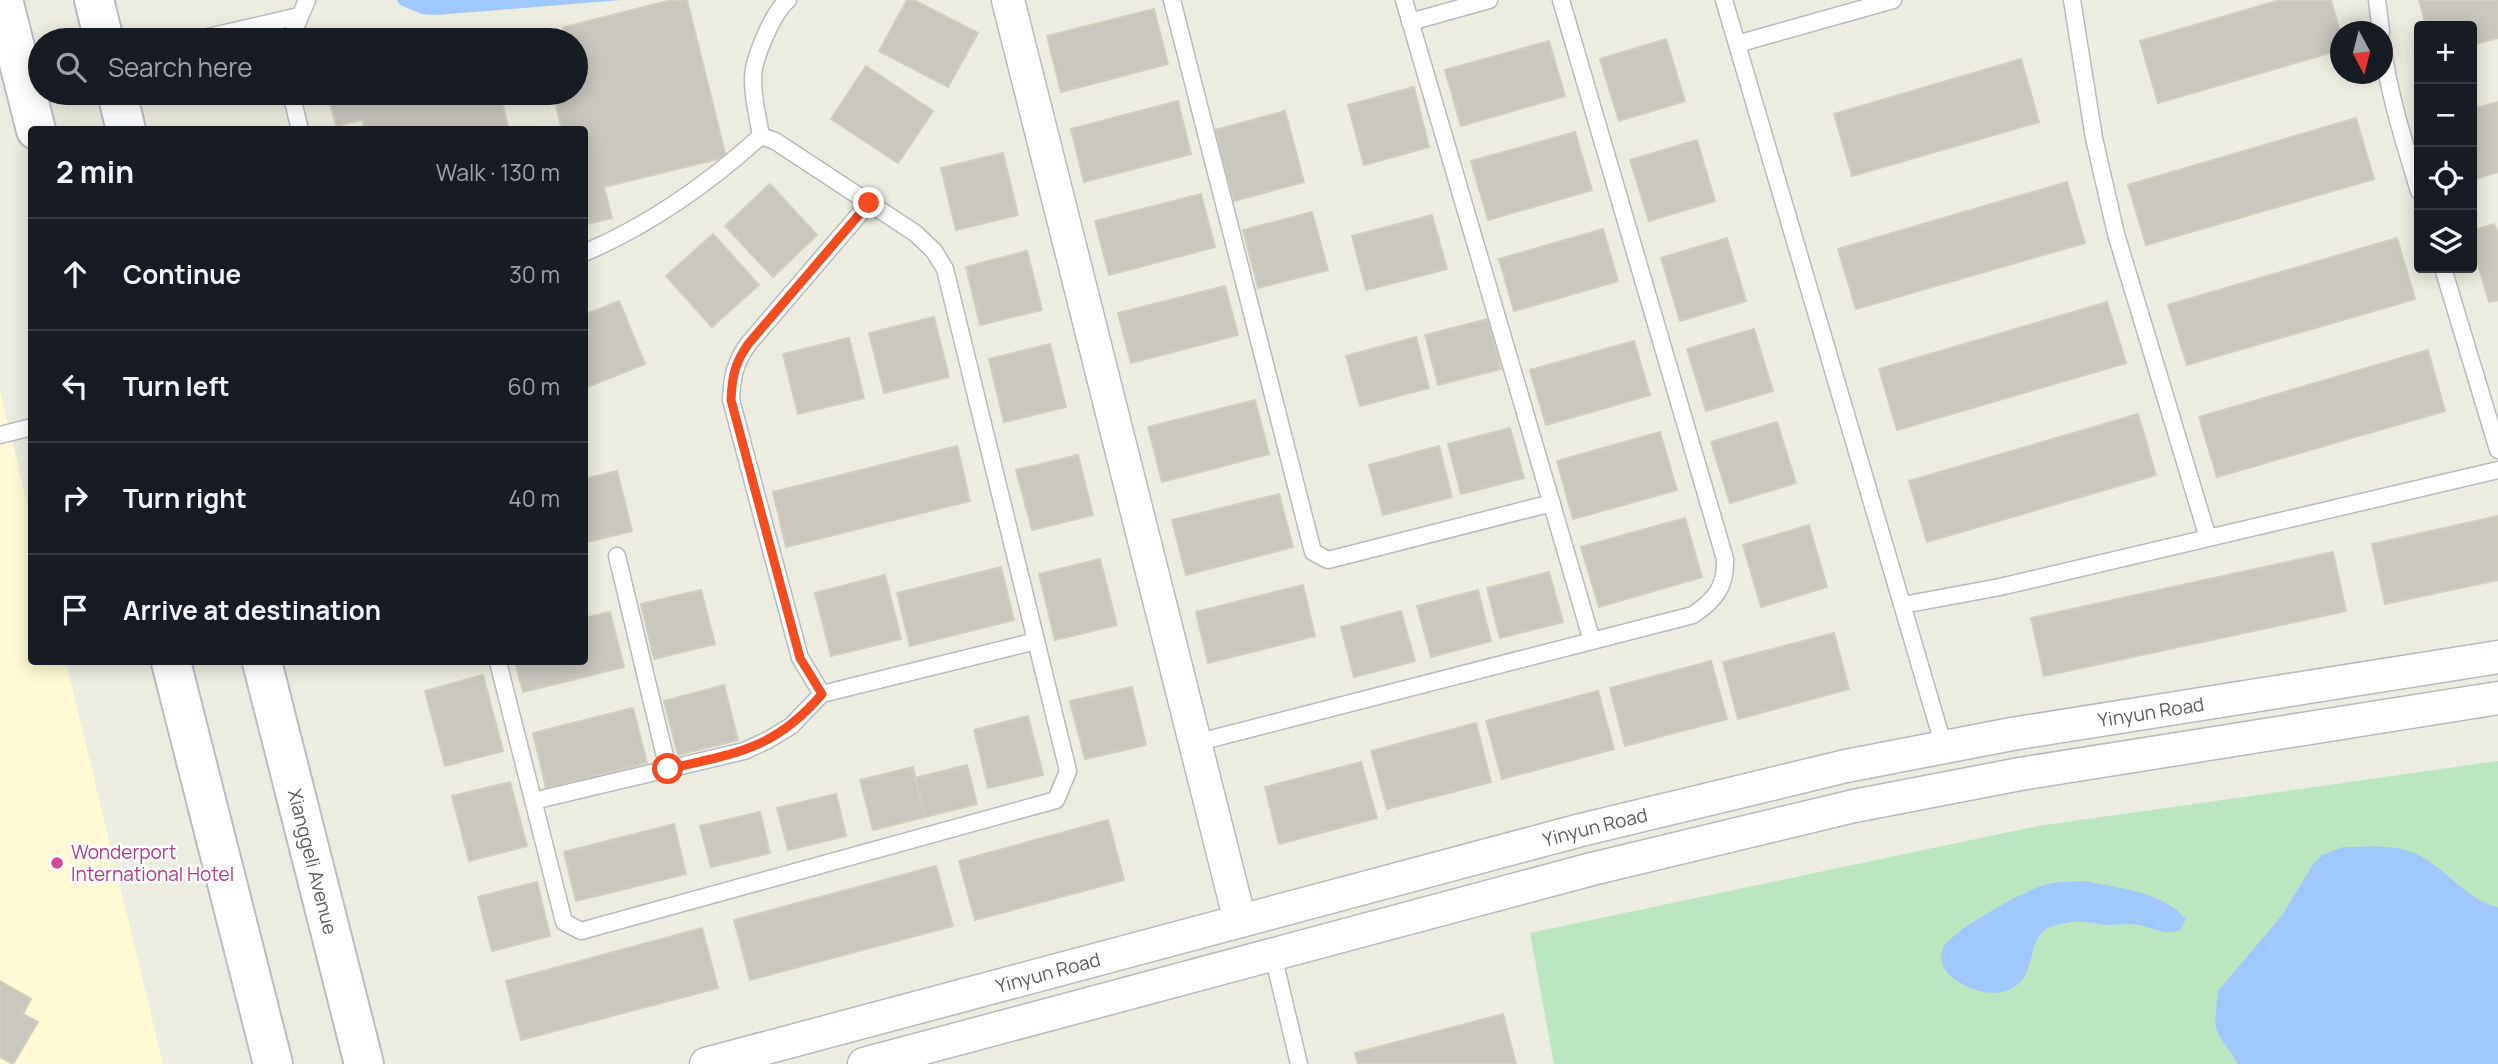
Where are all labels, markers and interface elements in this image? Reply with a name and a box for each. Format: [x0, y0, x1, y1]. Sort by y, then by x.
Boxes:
north arrow [2330, 21, 2393, 84]
map controls [2414, 21, 2477, 273]
button: + [2414, 21, 2477, 84]
search box [28, 28, 588, 105]
icon: search [52, 48, 90, 86]
text: Search here [108, 49, 253, 85]
button: − [2414, 84, 2477, 147]
button: locate [2414, 147, 2477, 210]
text: 2 min [56, 151, 134, 192]
text: Walk · 130 m [436, 156, 560, 188]
route end [853, 187, 884, 218]
button: layers [2414, 210, 2477, 273]
icon: ahead [56, 255, 94, 293]
text: Continue [123, 256, 241, 292]
text: 30 m [509, 258, 560, 290]
icon: left [56, 367, 94, 405]
text: Turn left [123, 368, 230, 404]
text: 60 m [508, 370, 560, 402]
icon: right [56, 479, 94, 517]
text: Turn right [123, 480, 247, 516]
text: 40 m [508, 482, 560, 514]
icon: arrive [56, 591, 94, 629]
text: Arrive at destination [123, 592, 381, 628]
street label: Yinyun Road [2096, 691, 2206, 733]
route start [652, 753, 683, 784]
street label: Xianggeli Avenue [282, 786, 344, 937]
street label: Yinyun Road [1540, 801, 1650, 853]
place label: Wonderport International Hotel [71, 839, 234, 887]
marker: Wonderport International Hotel [49, 855, 65, 871]
street label: Yinyun Road [993, 946, 1103, 999]

